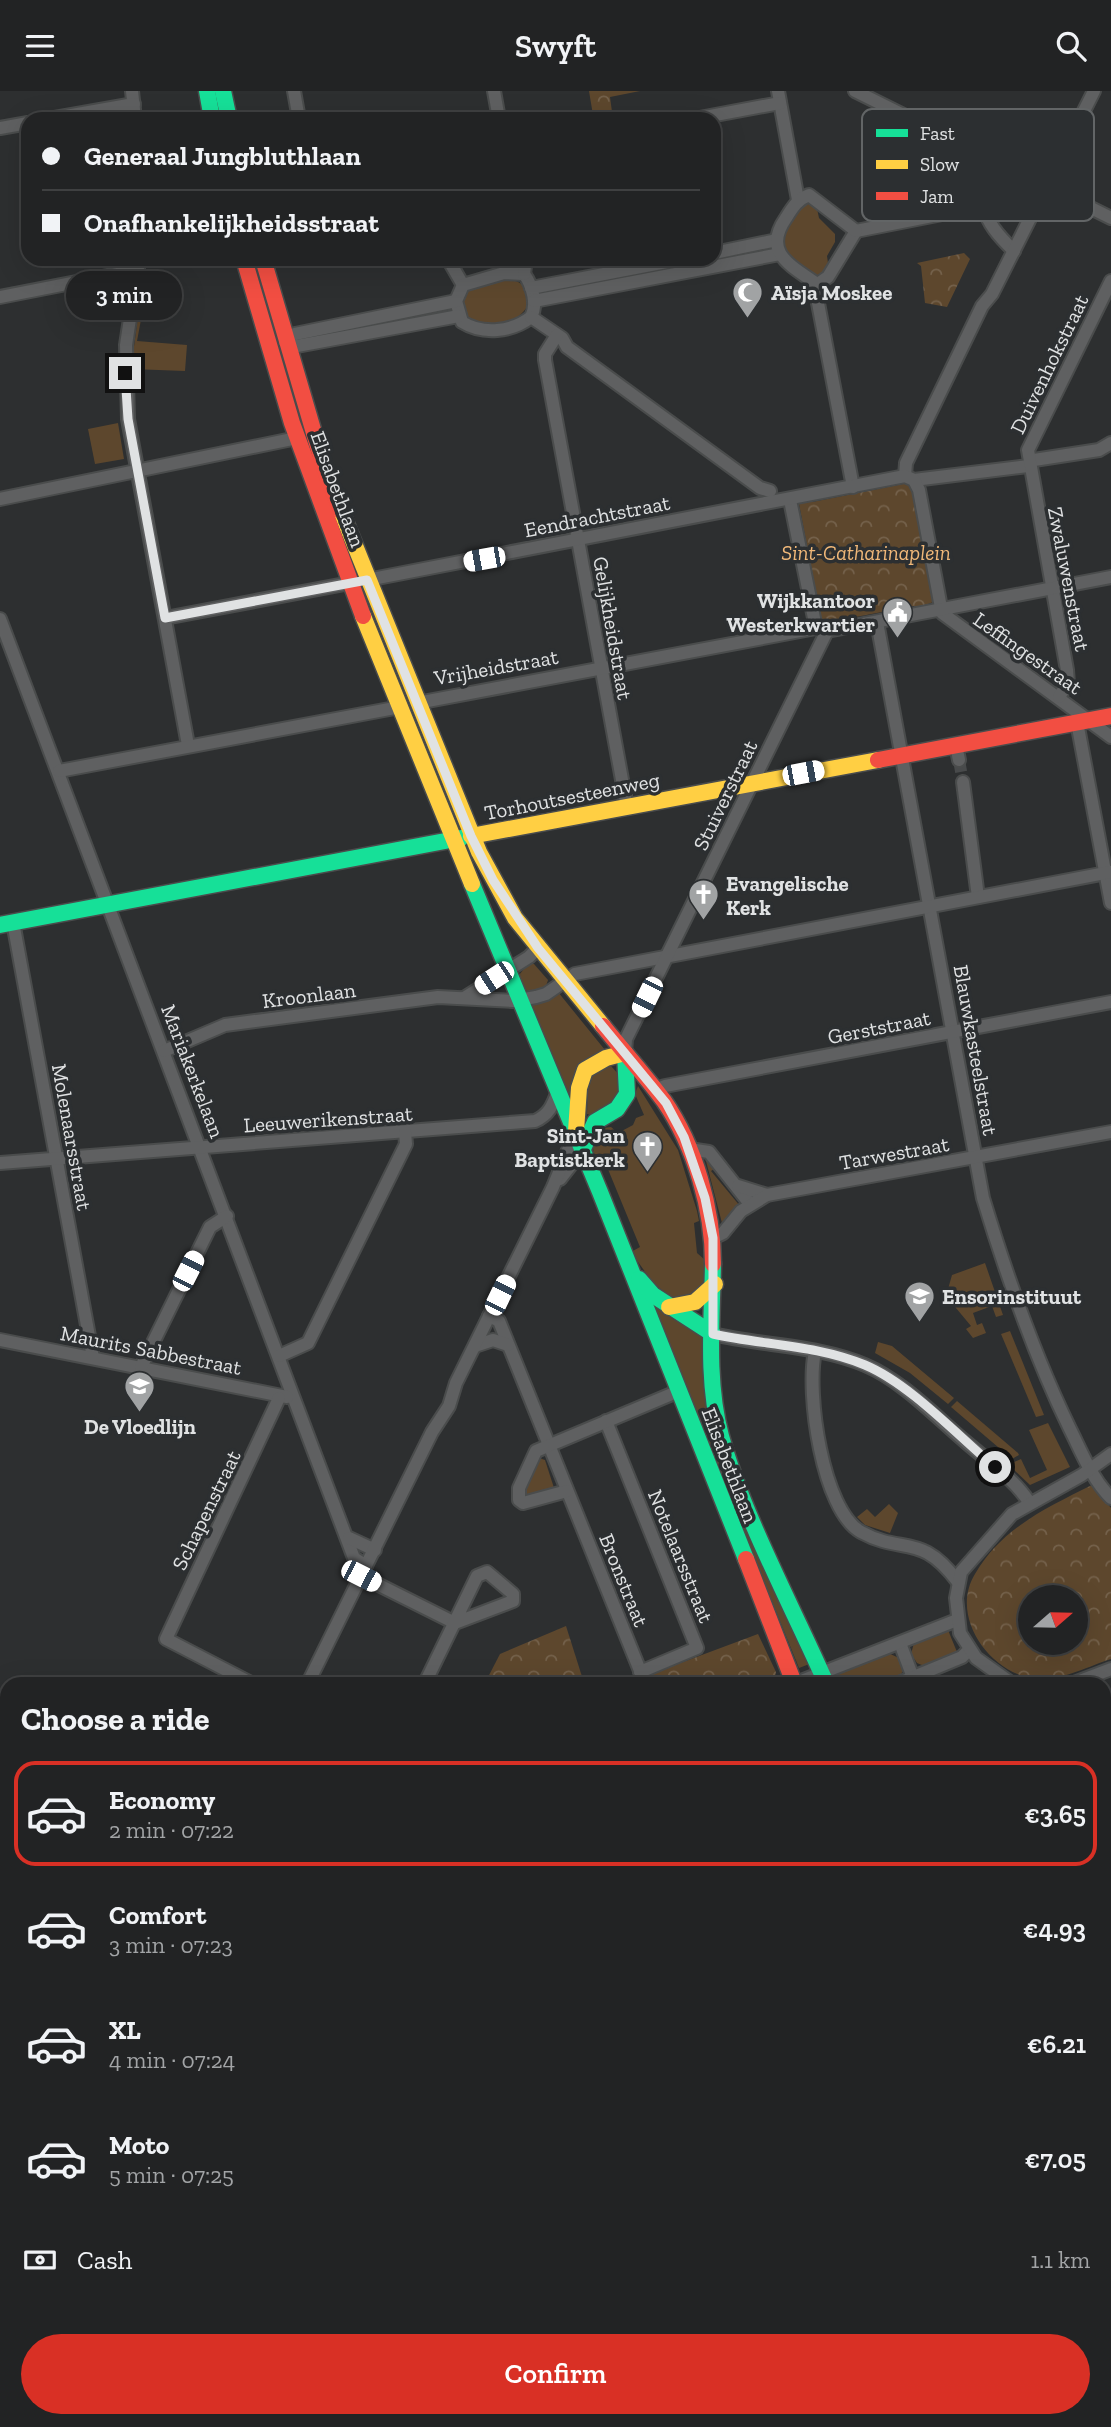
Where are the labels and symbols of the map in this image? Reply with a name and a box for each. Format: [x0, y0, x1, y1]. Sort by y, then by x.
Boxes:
legend [862, 109, 1094, 221]
text: Fast [920, 122, 955, 145]
text: Slow [920, 153, 960, 176]
text: Jam [920, 185, 954, 208]
callout: 3 min [67, 271, 183, 321]
mosque icon: Aïsja Moskee [731, 275, 765, 319]
place label: Aïsja Moskee [771, 280, 892, 305]
street label: Duivenhokstraat [1004, 290, 1094, 438]
route end [109, 357, 141, 389]
street label: Elisabethlaan [305, 428, 371, 550]
street label: Eendrachtstraat [522, 490, 672, 542]
street label: Zwaluwenstraat [1043, 505, 1095, 654]
park label: Sint-Catharinaplein [781, 540, 951, 565]
car [462, 545, 507, 573]
street label: Gelijkheidstraat [587, 554, 638, 702]
place label: Wijkkantoor Westerkwartier [727, 588, 875, 637]
public building icon: Wijkkantoor Westerkwartier [881, 595, 915, 639]
street label: Leffingestraat [969, 606, 1087, 700]
street label: Vrijheidstraat [431, 644, 560, 691]
street label: Stuiverstraat [688, 736, 762, 854]
car [781, 759, 826, 787]
street label: Torhoutsesteenweg [482, 767, 662, 825]
place label: Evangelische Kerk [726, 871, 849, 920]
church icon: Evangelische Kerk [686, 878, 720, 922]
car [471, 958, 518, 998]
street label: Blauwkasteelstraat [949, 963, 1003, 1138]
car [629, 974, 666, 1020]
street label: Kroonlaan [261, 977, 357, 1013]
street label: Mariakerkelaan [156, 1001, 230, 1141]
street label: Gerststraat [826, 1005, 933, 1049]
street label: Molenaarsstraat [47, 1062, 97, 1212]
street label: Leeuwerikenstraat [243, 1101, 414, 1137]
place label: Sint-Jan Baptistkerk [514, 1123, 626, 1172]
church icon: Sint-Jan Baptistkerk [631, 1130, 665, 1174]
street label: Tarwestraat [837, 1131, 951, 1175]
car [170, 1248, 207, 1294]
car [482, 1272, 519, 1318]
school or university icon: Ensorinstituut [902, 1279, 936, 1323]
place label: Ensorinstituut [942, 1284, 1082, 1309]
street label: Maurits Sabbestraat [58, 1320, 244, 1380]
school or university icon: De Vloedlijn [123, 1369, 157, 1413]
street label: Elisabethlaan [697, 1404, 763, 1526]
place label: De Vloedlijn [84, 1414, 196, 1439]
street label: Schapenstraat [166, 1446, 246, 1574]
route start [979, 1451, 1011, 1483]
street label: Notelaarsstraat [643, 1486, 719, 1626]
street label: Bronstraat [594, 1530, 654, 1630]
car [338, 1557, 385, 1595]
north arrow [1018, 1585, 1088, 1655]

